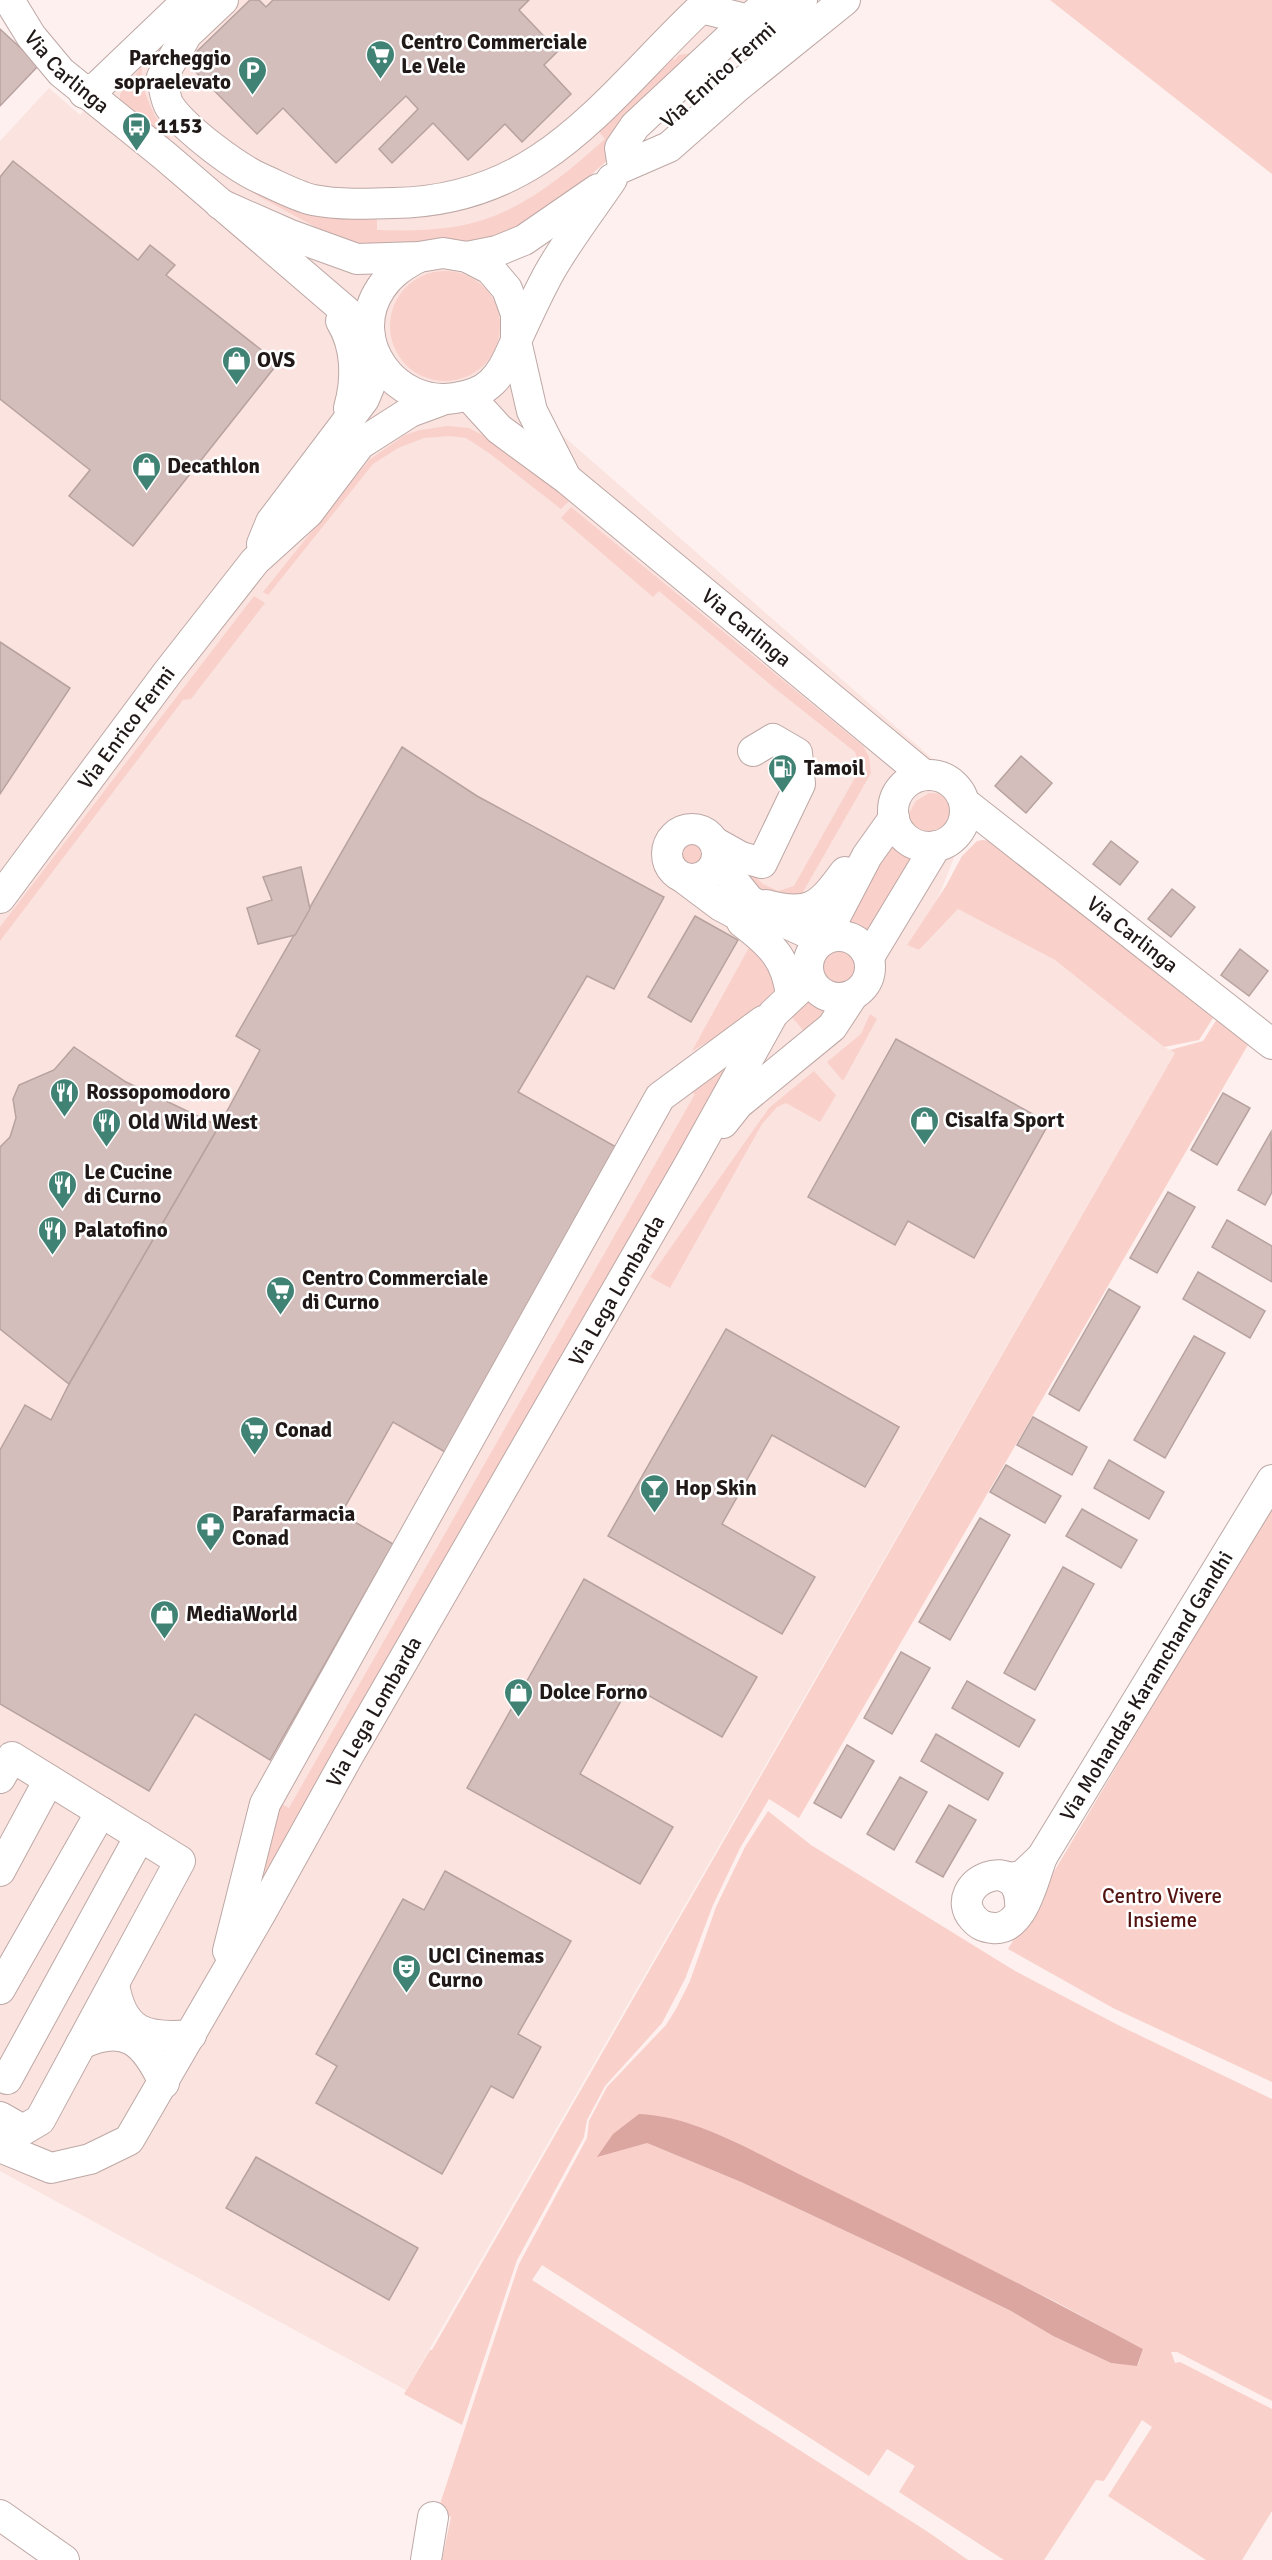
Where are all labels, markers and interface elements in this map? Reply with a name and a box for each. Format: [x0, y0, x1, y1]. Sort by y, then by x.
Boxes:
street label: Via Enrico Fermi [655, 16, 781, 134]
street label: Via Carlinga [19, 25, 115, 119]
place label: Centro Commerciale Le Vele [401, 29, 587, 79]
supermarket icon: Centro Commerciale Le Vele [364, 38, 396, 80]
place label: Parcheggio sopraelevato [114, 45, 231, 95]
parking icon: Parcheggio sopraelevato [236, 54, 268, 96]
bus stop icon: 1153 [120, 110, 152, 152]
place label: 1153 [157, 113, 202, 139]
shop icon: OVS [220, 344, 252, 386]
place label: OVS [257, 347, 296, 373]
shop icon: Decathlon [130, 450, 162, 492]
place label: Decathlon [167, 453, 260, 479]
street label: Via Carlinga [696, 583, 797, 673]
street label: Via Enrico Fermi [72, 661, 181, 794]
fuel station icon: Tamoil [767, 752, 799, 794]
place label: Tamoil [804, 755, 865, 781]
street label: Via Carlinga [1082, 891, 1183, 978]
restaurant icon: Rossopomodoro [49, 1076, 81, 1118]
place label: Rossopomodoro [86, 1079, 231, 1105]
shop icon: Cisalfa Sport [908, 1104, 940, 1146]
restaurant icon: Old Wild West [91, 1106, 123, 1148]
place label: Cisalfa Sport [945, 1107, 1064, 1133]
place label: Old Wild West [128, 1109, 258, 1135]
place label: Le Cucine di Curno [84, 1159, 172, 1209]
restaurant icon: Le Cucine di Curno [47, 1168, 79, 1210]
street label: Via Lega Lombarda [563, 1211, 670, 1371]
restaurant icon: Palatofino [37, 1214, 69, 1256]
place label: Palatofino [74, 1217, 168, 1243]
place label: Centro Commerciale di Curno [302, 1265, 488, 1315]
supermarket icon: Centro Commerciale di Curno [265, 1274, 297, 1316]
supermarket icon: Conad [238, 1414, 270, 1456]
place label: Conad [275, 1417, 332, 1443]
bar icon: Hop Skin [638, 1472, 670, 1514]
place label: Hop Skin [675, 1475, 757, 1501]
place label: Parafarmacia Conad [232, 1501, 355, 1551]
pharmacy icon: Parafarmacia Conad [195, 1510, 227, 1552]
street label: Via Mohandas Karamchand Gandhi [1054, 1546, 1239, 1826]
shop icon: MediaWorld [149, 1598, 181, 1640]
place label: MediaWorld [186, 1601, 298, 1627]
street label: Via Lega Lombarda [320, 1632, 427, 1792]
shop icon: Dolce Forno [502, 1676, 534, 1718]
place label: Dolce Forno [539, 1679, 648, 1705]
park label: Centro Vivere Insieme [1102, 1883, 1222, 1933]
place label: UCI Cinemas Curno [428, 1943, 544, 1993]
theatre icon: UCI Cinemas Curno [391, 1952, 423, 1994]

